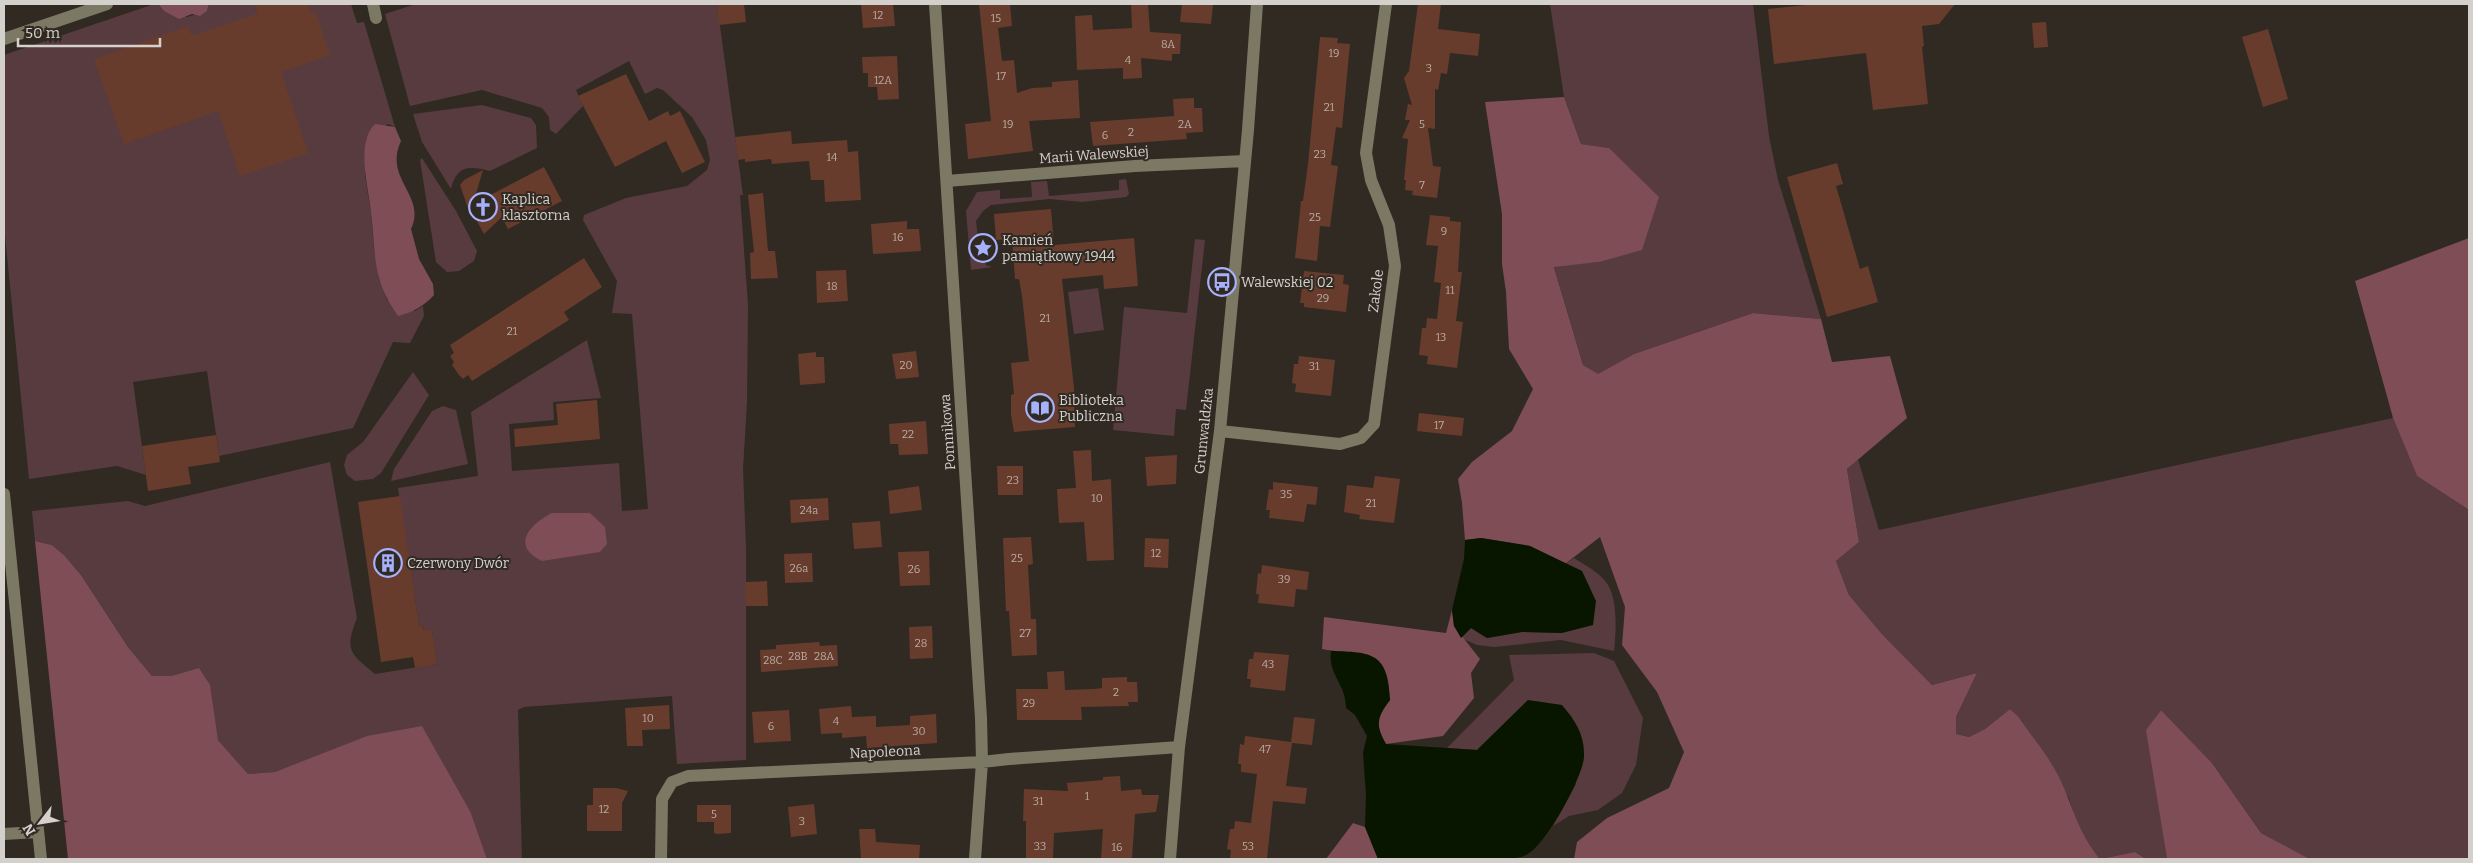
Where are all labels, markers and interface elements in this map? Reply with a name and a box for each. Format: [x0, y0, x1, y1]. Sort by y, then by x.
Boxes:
house number: 12 [873, 9, 883, 22]
house number: 15 [991, 12, 1001, 25]
scale bar [18, 15, 160, 47]
text: 50 m [25, 24, 61, 42]
house number: 8A [1161, 38, 1175, 51]
house number: 19 [1329, 47, 1339, 60]
house number: 4 [1125, 54, 1132, 67]
house number: 3 [1426, 62, 1432, 75]
house number: 17 [996, 70, 1006, 83]
house number: 12A [874, 74, 892, 87]
house number: 21 [1324, 101, 1335, 114]
house number: 19 [1003, 118, 1013, 131]
house number: 2A [1178, 118, 1192, 131]
house number: 5 [1419, 118, 1425, 131]
house number: 2 [1128, 126, 1134, 139]
house number: 6 [1102, 129, 1108, 142]
street label: Marii Walewskiej [1039, 143, 1149, 167]
house number: 23 [1314, 148, 1326, 161]
house number: 14 [827, 151, 838, 164]
house number: 7 [1419, 179, 1425, 192]
place label: Kaplica klasztorna [502, 191, 570, 224]
church icon: Kaplica klasztorna [468, 192, 498, 222]
house number: 25 [1309, 211, 1321, 224]
house number: 9 [1441, 225, 1447, 238]
house number: 16 [893, 231, 903, 244]
place label: Kamień pamiątkowy 1944 [1002, 232, 1115, 265]
place icon: Kamień pamiątkowy 1944 [968, 233, 998, 263]
bus stop icon: Walewskiej 02 [1207, 267, 1237, 297]
street label: Zakole [1365, 268, 1387, 314]
place label: Walewskiej 02 [1241, 274, 1333, 291]
house number: 18 [826, 280, 838, 293]
house number: 11 [1446, 284, 1455, 297]
house number: 29 [1317, 292, 1329, 305]
house number: 21 [1040, 312, 1051, 325]
house number: 21 [507, 325, 518, 338]
house number: 13 [1436, 331, 1446, 344]
house number: 20 [899, 359, 913, 372]
house number: 31 [1309, 360, 1320, 373]
street label: Grunwaldzka [1191, 387, 1217, 475]
place label: Biblioteka Publiczna [1059, 392, 1124, 425]
street label: Pomnikowa [937, 393, 959, 471]
library icon: Biblioteka Publiczna [1025, 393, 1055, 423]
house number: 17 [1434, 419, 1444, 432]
house number: 22 [902, 428, 914, 441]
house number: 23 [1007, 474, 1019, 487]
house number: 35 [1280, 488, 1292, 501]
house number: 10 [1091, 492, 1103, 505]
house number: 21 [1366, 497, 1377, 510]
house number: 24a [800, 504, 818, 517]
house number: 12 [1151, 547, 1161, 560]
building icon: Czerwony Dwór [373, 548, 403, 578]
house number: 25 [1011, 552, 1023, 565]
place label: Czerwony Dwór [407, 555, 509, 572]
house number: 26a [790, 562, 808, 575]
house number: 26 [908, 563, 920, 576]
house number: 39 [1278, 573, 1290, 586]
house number: 27 [1019, 627, 1031, 640]
house number: 28 [915, 637, 927, 650]
house number: 28B [788, 650, 808, 663]
house number: 28A [814, 650, 834, 663]
house number: 28C [763, 654, 783, 667]
house number: 43 [1262, 658, 1274, 671]
house number: 2 [1113, 686, 1119, 699]
house number: 29 [1023, 697, 1035, 710]
house number: 10 [642, 712, 654, 725]
house number: 4 [833, 715, 840, 728]
house number: 6 [768, 720, 774, 733]
house number: 30 [912, 725, 926, 738]
street label: Napoleona [849, 742, 921, 762]
house number: 47 [1259, 743, 1271, 756]
house number: 1 [1085, 790, 1090, 803]
house number: 31 [1033, 795, 1044, 808]
north arrow [15, 798, 65, 848]
house number: 12 [599, 803, 609, 816]
house number: 5 [711, 808, 717, 821]
house number: 3 [799, 815, 805, 828]
text: N [19, 820, 39, 838]
house number: 33 [1034, 840, 1046, 853]
house number: 53 [1242, 840, 1254, 853]
house number: 16 [1112, 841, 1122, 854]

